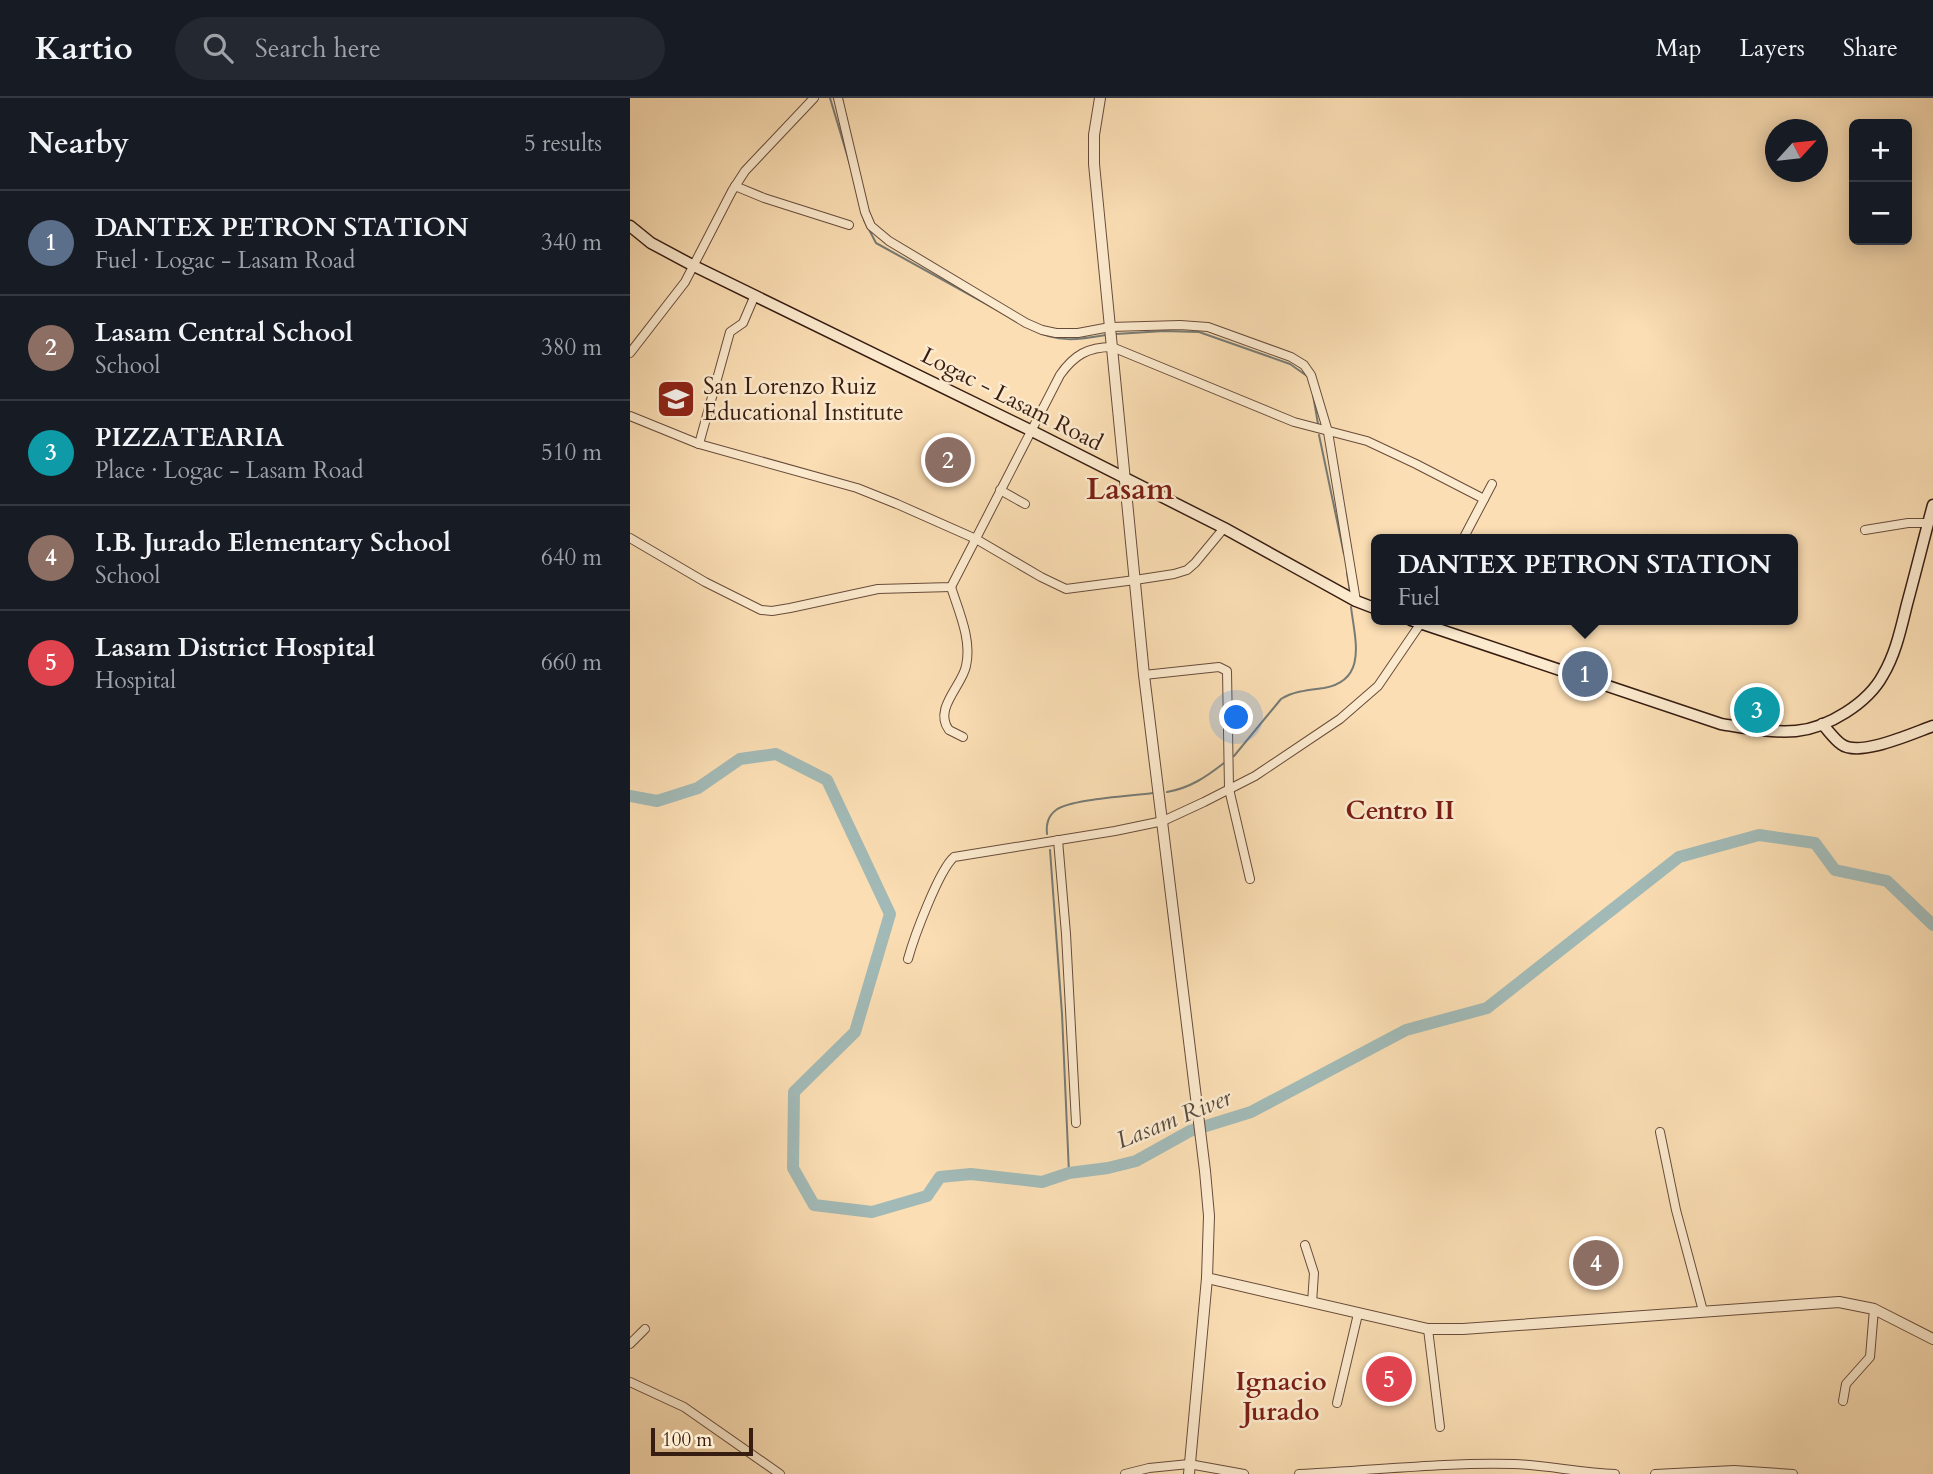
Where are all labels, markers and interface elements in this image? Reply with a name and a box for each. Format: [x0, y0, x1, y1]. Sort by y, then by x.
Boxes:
search box [175, 17, 665, 80]
text: Kartio [35, 26, 133, 71]
icon: search [199, 29, 237, 67]
text: Search here [255, 31, 381, 66]
text: Map [1656, 32, 1702, 65]
text: Layers [1740, 32, 1805, 65]
text: Share [1843, 32, 1898, 65]
north arrow [1765, 119, 1828, 182]
map controls [1849, 119, 1912, 245]
button: + [1849, 119, 1912, 182]
text: Nearby [28, 123, 129, 164]
text: 5 results [524, 128, 602, 159]
button: − [1849, 182, 1912, 245]
text: DANTEX PETRON STATION [95, 210, 469, 245]
text: 1 [45, 227, 57, 258]
text: 340 m [541, 227, 602, 258]
text: Fuel · Logac - Lasam Road [95, 245, 355, 276]
text: Lasam Central School [95, 315, 353, 350]
text: 2 [45, 332, 57, 363]
text: 380 m [541, 332, 602, 363]
street label: Logac - Lasam Road [916, 340, 1109, 459]
text: School [95, 350, 160, 381]
place label: San Lorenzo Ruiz Educational Institute [703, 371, 904, 428]
school or university icon: San Lorenzo Ruiz Educational Institute [655, 378, 697, 420]
text: PIZZATEARIA [95, 420, 284, 455]
pin: 2 [925, 434, 971, 486]
text: 3 [45, 437, 57, 468]
text: 510 m [541, 437, 602, 468]
text: Place · Logac - Lasam Road [95, 455, 363, 486]
district label: Lasam [1086, 469, 1174, 510]
text: I.B. Jurado Elementary School [95, 525, 451, 560]
popup [1371, 534, 1798, 625]
text: 4 [45, 542, 57, 573]
text: 640 m [541, 542, 602, 573]
text: DANTEX PETRON STATION [1398, 547, 1771, 582]
text: School [95, 560, 160, 591]
text: Fuel [1398, 582, 1440, 613]
text: Lasam District Hospital [95, 630, 375, 665]
text: 5 [45, 647, 57, 678]
text: 660 m [541, 647, 602, 678]
pin: 1 [1562, 648, 1608, 700]
text: Hospital [95, 665, 176, 696]
pin: 3 [1734, 684, 1780, 736]
your location [1219, 700, 1253, 734]
district label: Centro II [1345, 793, 1455, 828]
water label: Lasam River [1112, 1081, 1238, 1157]
pin: 4 [1573, 1237, 1619, 1289]
pin: 5 [1366, 1353, 1412, 1405]
district label: Ignacio Jurado [1235, 1364, 1327, 1429]
scale bar [651, 1425, 752, 1457]
text: 100 m [662, 1427, 712, 1453]

